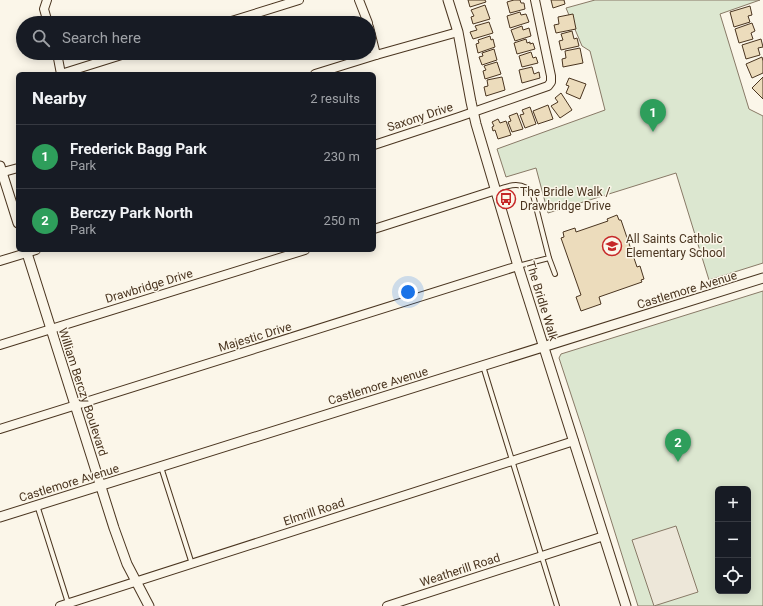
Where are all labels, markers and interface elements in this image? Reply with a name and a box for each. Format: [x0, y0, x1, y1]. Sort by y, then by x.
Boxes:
search box [16, 16, 376, 60]
icon: search [30, 27, 52, 49]
text: Search here [62, 29, 141, 47]
text: Nearby [32, 88, 87, 108]
text: 2 results [310, 91, 360, 106]
pin: 1 [640, 99, 666, 132]
street label: Saxony Drive [385, 100, 455, 134]
text: Frederick Bagg Park [70, 140, 207, 158]
text: 1 [41, 149, 49, 164]
text: 230 m [323, 149, 360, 164]
text: Park [70, 158, 96, 173]
place label: The Bridle Walk / Drawbridge Drive [520, 185, 611, 213]
bus stop icon: The Bridle Walk / Drawbridge Drive [495, 188, 517, 210]
text: Berczy Park North [70, 204, 193, 222]
text: 2 [41, 213, 49, 228]
text: 250 m [323, 213, 360, 228]
text: Park [70, 222, 96, 237]
place label: All Saints Catholic Elementary School [626, 232, 726, 260]
school or university icon: All Saints Catholic Elementary School [601, 235, 623, 257]
street label: The Bridle Walk [523, 259, 561, 343]
street label: Drawbridge Drive [104, 266, 194, 306]
street label: Castlemore Avenue [635, 268, 739, 312]
your location [398, 282, 418, 302]
street label: Majestic Drive [217, 319, 293, 355]
street label: William Berczy Boulevard [56, 326, 110, 458]
street label: Castlemore Avenue [326, 364, 430, 408]
pin: 2 [665, 429, 691, 462]
street label: Castlemore Avenue [17, 461, 121, 505]
map controls [715, 486, 751, 594]
button: + [715, 486, 751, 522]
street label: Elmrill Road [282, 496, 346, 528]
button: − [715, 522, 751, 558]
street label: Weatherill Road [418, 550, 502, 590]
button: locate [715, 558, 751, 594]

